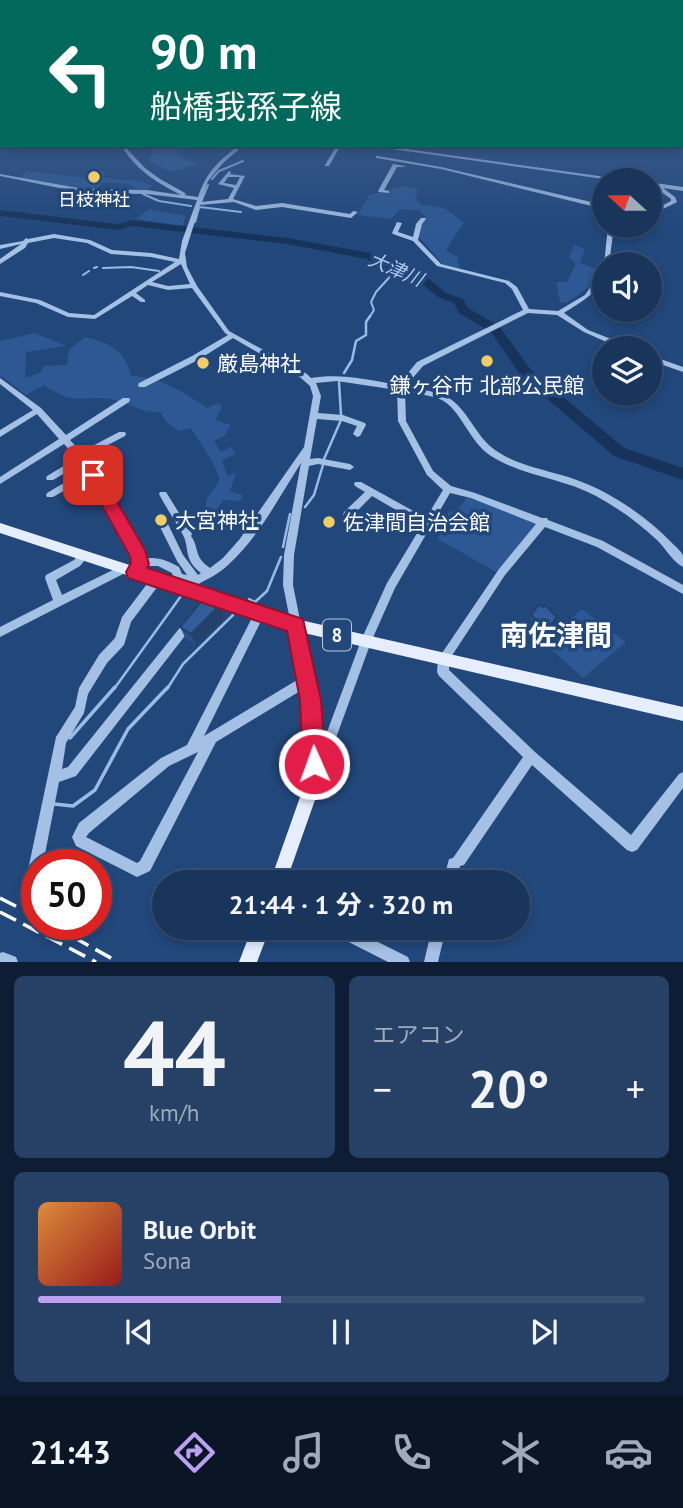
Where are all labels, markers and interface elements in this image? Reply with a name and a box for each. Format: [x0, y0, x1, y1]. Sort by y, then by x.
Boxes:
text: 90 m [150, 19, 257, 83]
icon: left [35, 28, 126, 119]
text: 船橋我孫子線 [150, 85, 342, 127]
north arrow [592, 168, 662, 238]
map controls [592, 168, 662, 406]
marker: 日枝神社 [86, 169, 102, 185]
place label: 日枝神社 [58, 188, 130, 211]
water label: 大津川 [365, 247, 429, 292]
button: sound [592, 252, 662, 322]
button: layers [592, 336, 662, 406]
place label: 厳島神社 [217, 350, 301, 377]
marker: 鎌ヶ谷市 北部公民館 [479, 353, 495, 369]
marker: 厳島神社 [195, 355, 211, 371]
place label: 鎌ヶ谷市 北部公民館 [390, 372, 584, 399]
pin [63, 445, 123, 505]
icon: arrive [74, 456, 112, 494]
place label: 大宮神社 [175, 507, 259, 534]
place label: 佐津間自治会館 [343, 509, 490, 536]
marker: 大宮神社 [153, 512, 169, 528]
marker: 佐津間自治会館 [321, 514, 337, 530]
district label: 南佐津間 [500, 616, 612, 653]
road number: 8 [323, 620, 351, 650]
position arrow [277, 727, 351, 801]
speed limit sign: 50 [21, 849, 112, 940]
text: 21:44 · 1 分 · 320 m [229, 888, 453, 921]
text: 44 [123, 993, 226, 1111]
text: エアコン [373, 1020, 465, 1049]
text: 20° [468, 1055, 550, 1122]
text: − [373, 1064, 392, 1113]
text: + [626, 1064, 645, 1113]
text: km/h [149, 1098, 199, 1127]
text: Blue Orbit [143, 1213, 256, 1246]
text: Sona [143, 1246, 192, 1275]
icon: previous [120, 1313, 158, 1351]
icon: pause [322, 1313, 360, 1351]
icon: next [525, 1313, 563, 1351]
icon: directions [170, 1428, 219, 1477]
icon: music [279, 1428, 328, 1477]
icon: phone [387, 1428, 436, 1477]
icon: climate [496, 1428, 545, 1477]
icon: car [604, 1428, 653, 1477]
text: 21:43 [30, 1431, 111, 1473]

